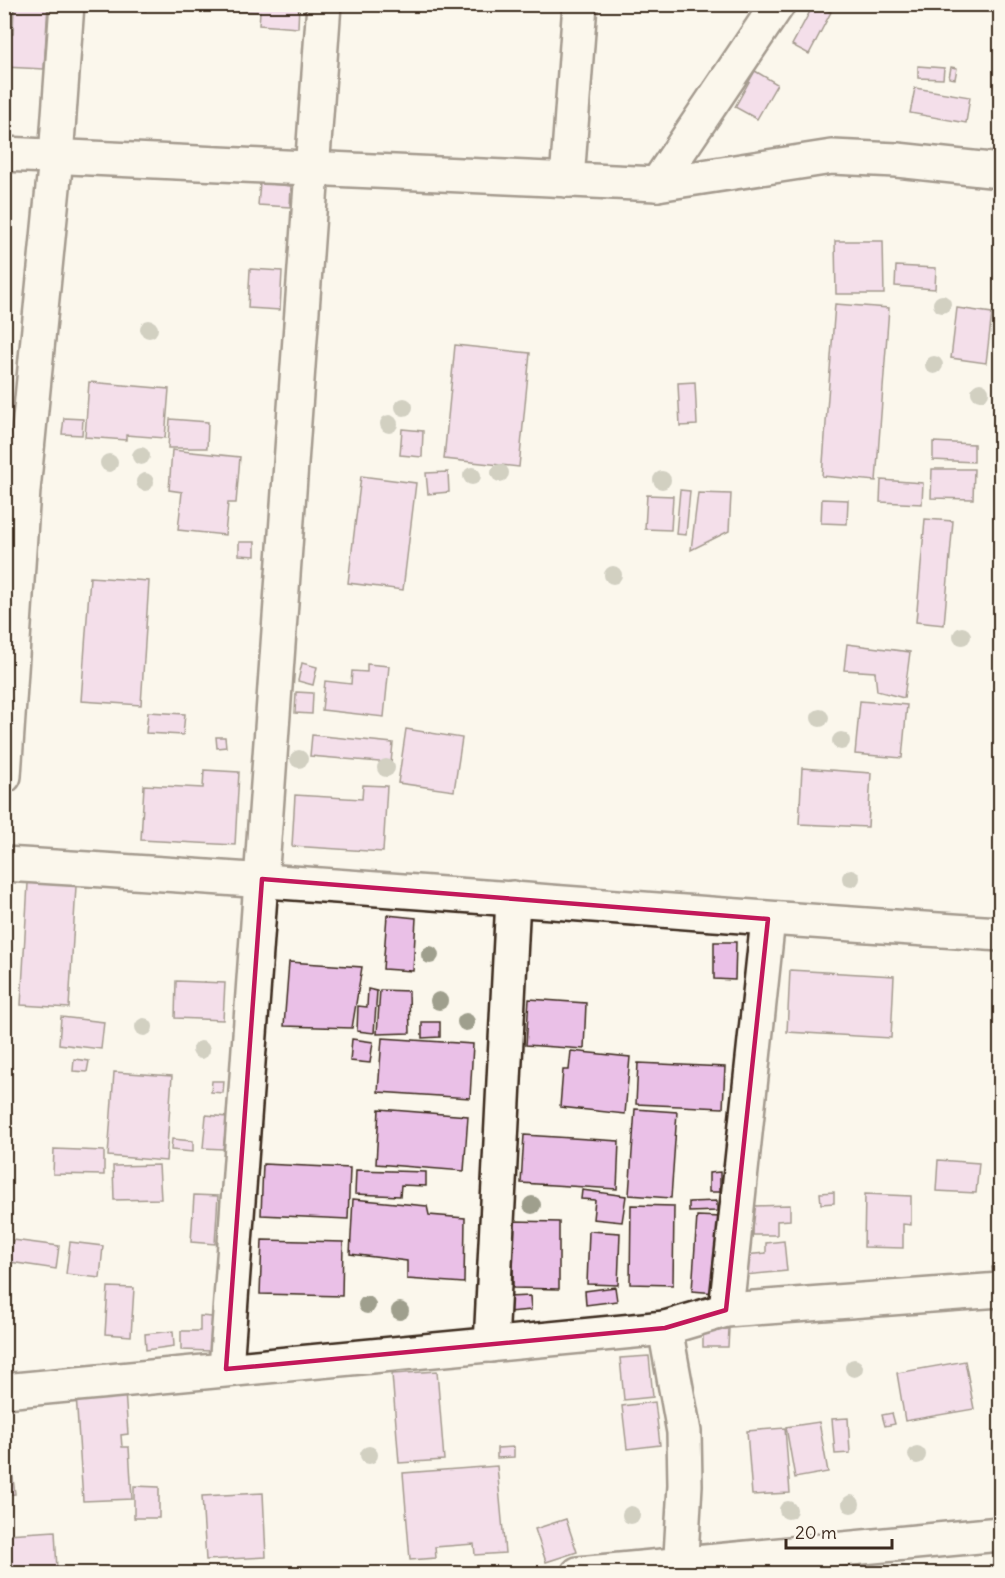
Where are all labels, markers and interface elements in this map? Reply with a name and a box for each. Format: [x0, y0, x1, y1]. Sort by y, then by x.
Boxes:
scale bar [786, 1512, 892, 1550]
text: 20 m [795, 1521, 837, 1544]

